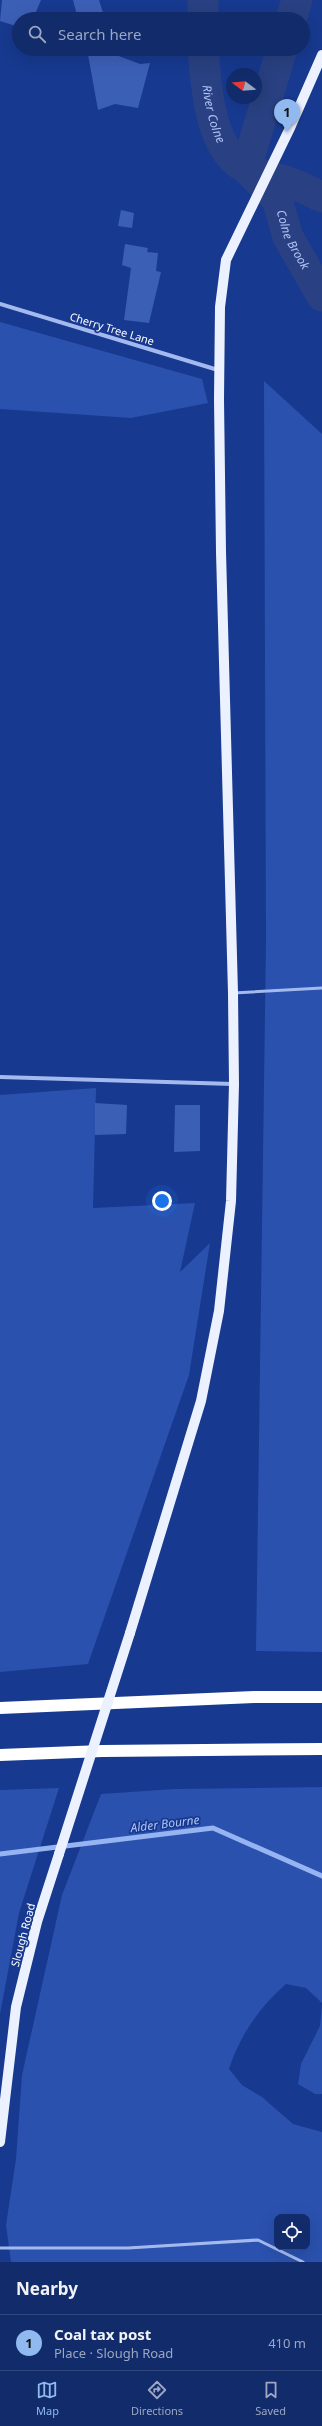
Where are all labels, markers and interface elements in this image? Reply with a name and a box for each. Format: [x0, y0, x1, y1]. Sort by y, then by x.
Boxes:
search box [12, 12, 310, 56]
icon: search [26, 23, 48, 45]
text: Search here [58, 24, 141, 44]
north arrow [226, 68, 262, 104]
water label: River Colne [198, 84, 230, 146]
pin: 1 [274, 99, 300, 132]
water label: Colne Brook [273, 208, 314, 273]
street label: Cherry Tree Lane [68, 309, 156, 349]
your location [152, 1191, 172, 1211]
water label: Alder Bourne [129, 1811, 200, 1836]
street label: Slough Road [7, 1901, 38, 1968]
map controls [274, 2214, 310, 2250]
button: locate [274, 2214, 310, 2250]
text: Nearby [16, 2277, 78, 2300]
text: Coal tax post [54, 2324, 151, 2344]
text: 1 [25, 2334, 33, 2352]
text: 410 m [268, 2334, 306, 2352]
text: Place · Slough Road [54, 2344, 173, 2362]
tab: Map [36, 2379, 59, 2418]
tab: Directions [131, 2379, 183, 2418]
tab: Saved [255, 2379, 286, 2418]

